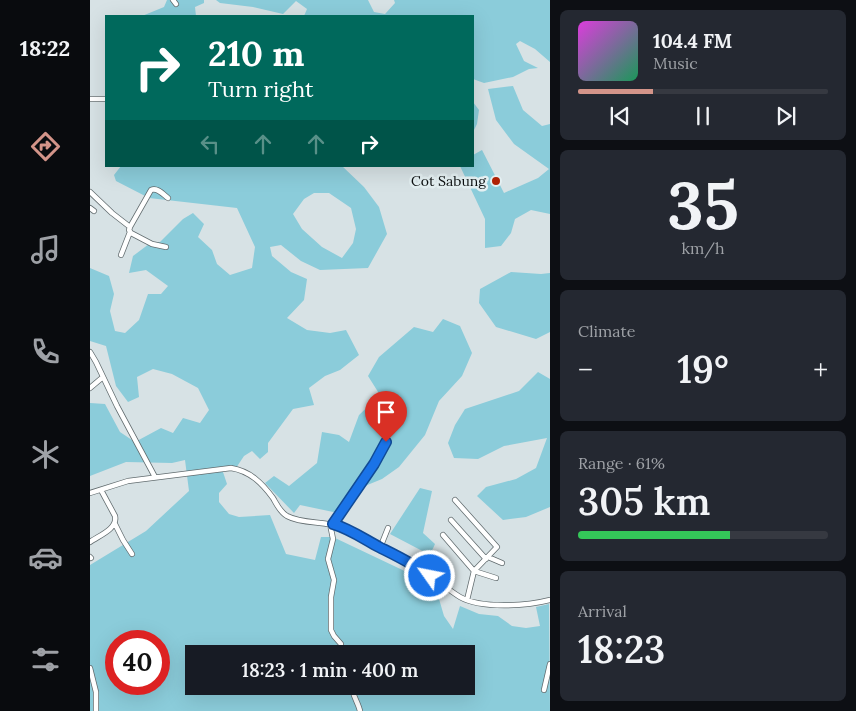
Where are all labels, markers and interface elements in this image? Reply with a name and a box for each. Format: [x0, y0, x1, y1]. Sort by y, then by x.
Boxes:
text: 104.4 FM [653, 29, 732, 53]
text: 210 m [208, 31, 305, 76]
text: 18:22 [20, 34, 70, 62]
icon: right [125, 35, 190, 100]
text: Music [653, 53, 698, 73]
text: Turn right [208, 75, 313, 103]
icon: previous [606, 102, 634, 130]
icon: pause [689, 102, 717, 130]
icon: next [772, 102, 800, 130]
icon: directions [28, 129, 63, 164]
icon: left [196, 130, 224, 158]
icon: ahead [249, 130, 277, 158]
icon: ahead [302, 130, 330, 158]
icon: right [355, 130, 383, 158]
text: 35 [667, 164, 739, 247]
place label: Cot Sabung [411, 172, 486, 190]
marker: Cot Sabung [490, 175, 502, 187]
icon: music [28, 232, 63, 267]
text: km/h [681, 238, 725, 258]
text: Climate [578, 321, 635, 341]
icon: phone [28, 334, 63, 369]
text: 19° [677, 345, 729, 393]
text: − [578, 352, 593, 388]
text: + [813, 352, 828, 388]
pin [365, 391, 407, 442]
icon: arrive [372, 398, 400, 426]
icon: climate [28, 437, 63, 472]
text: Range · 61% [578, 453, 665, 473]
text: 305 km [578, 477, 710, 525]
icon: car [28, 540, 63, 575]
position arrow [403, 549, 455, 601]
text: Arrival [578, 601, 627, 621]
text: 18:23 [578, 625, 665, 673]
speed limit sign: 40 [105, 630, 170, 695]
icon: filters [28, 642, 63, 677]
text: 18:23 · 1 min · 400 m [242, 658, 418, 682]

